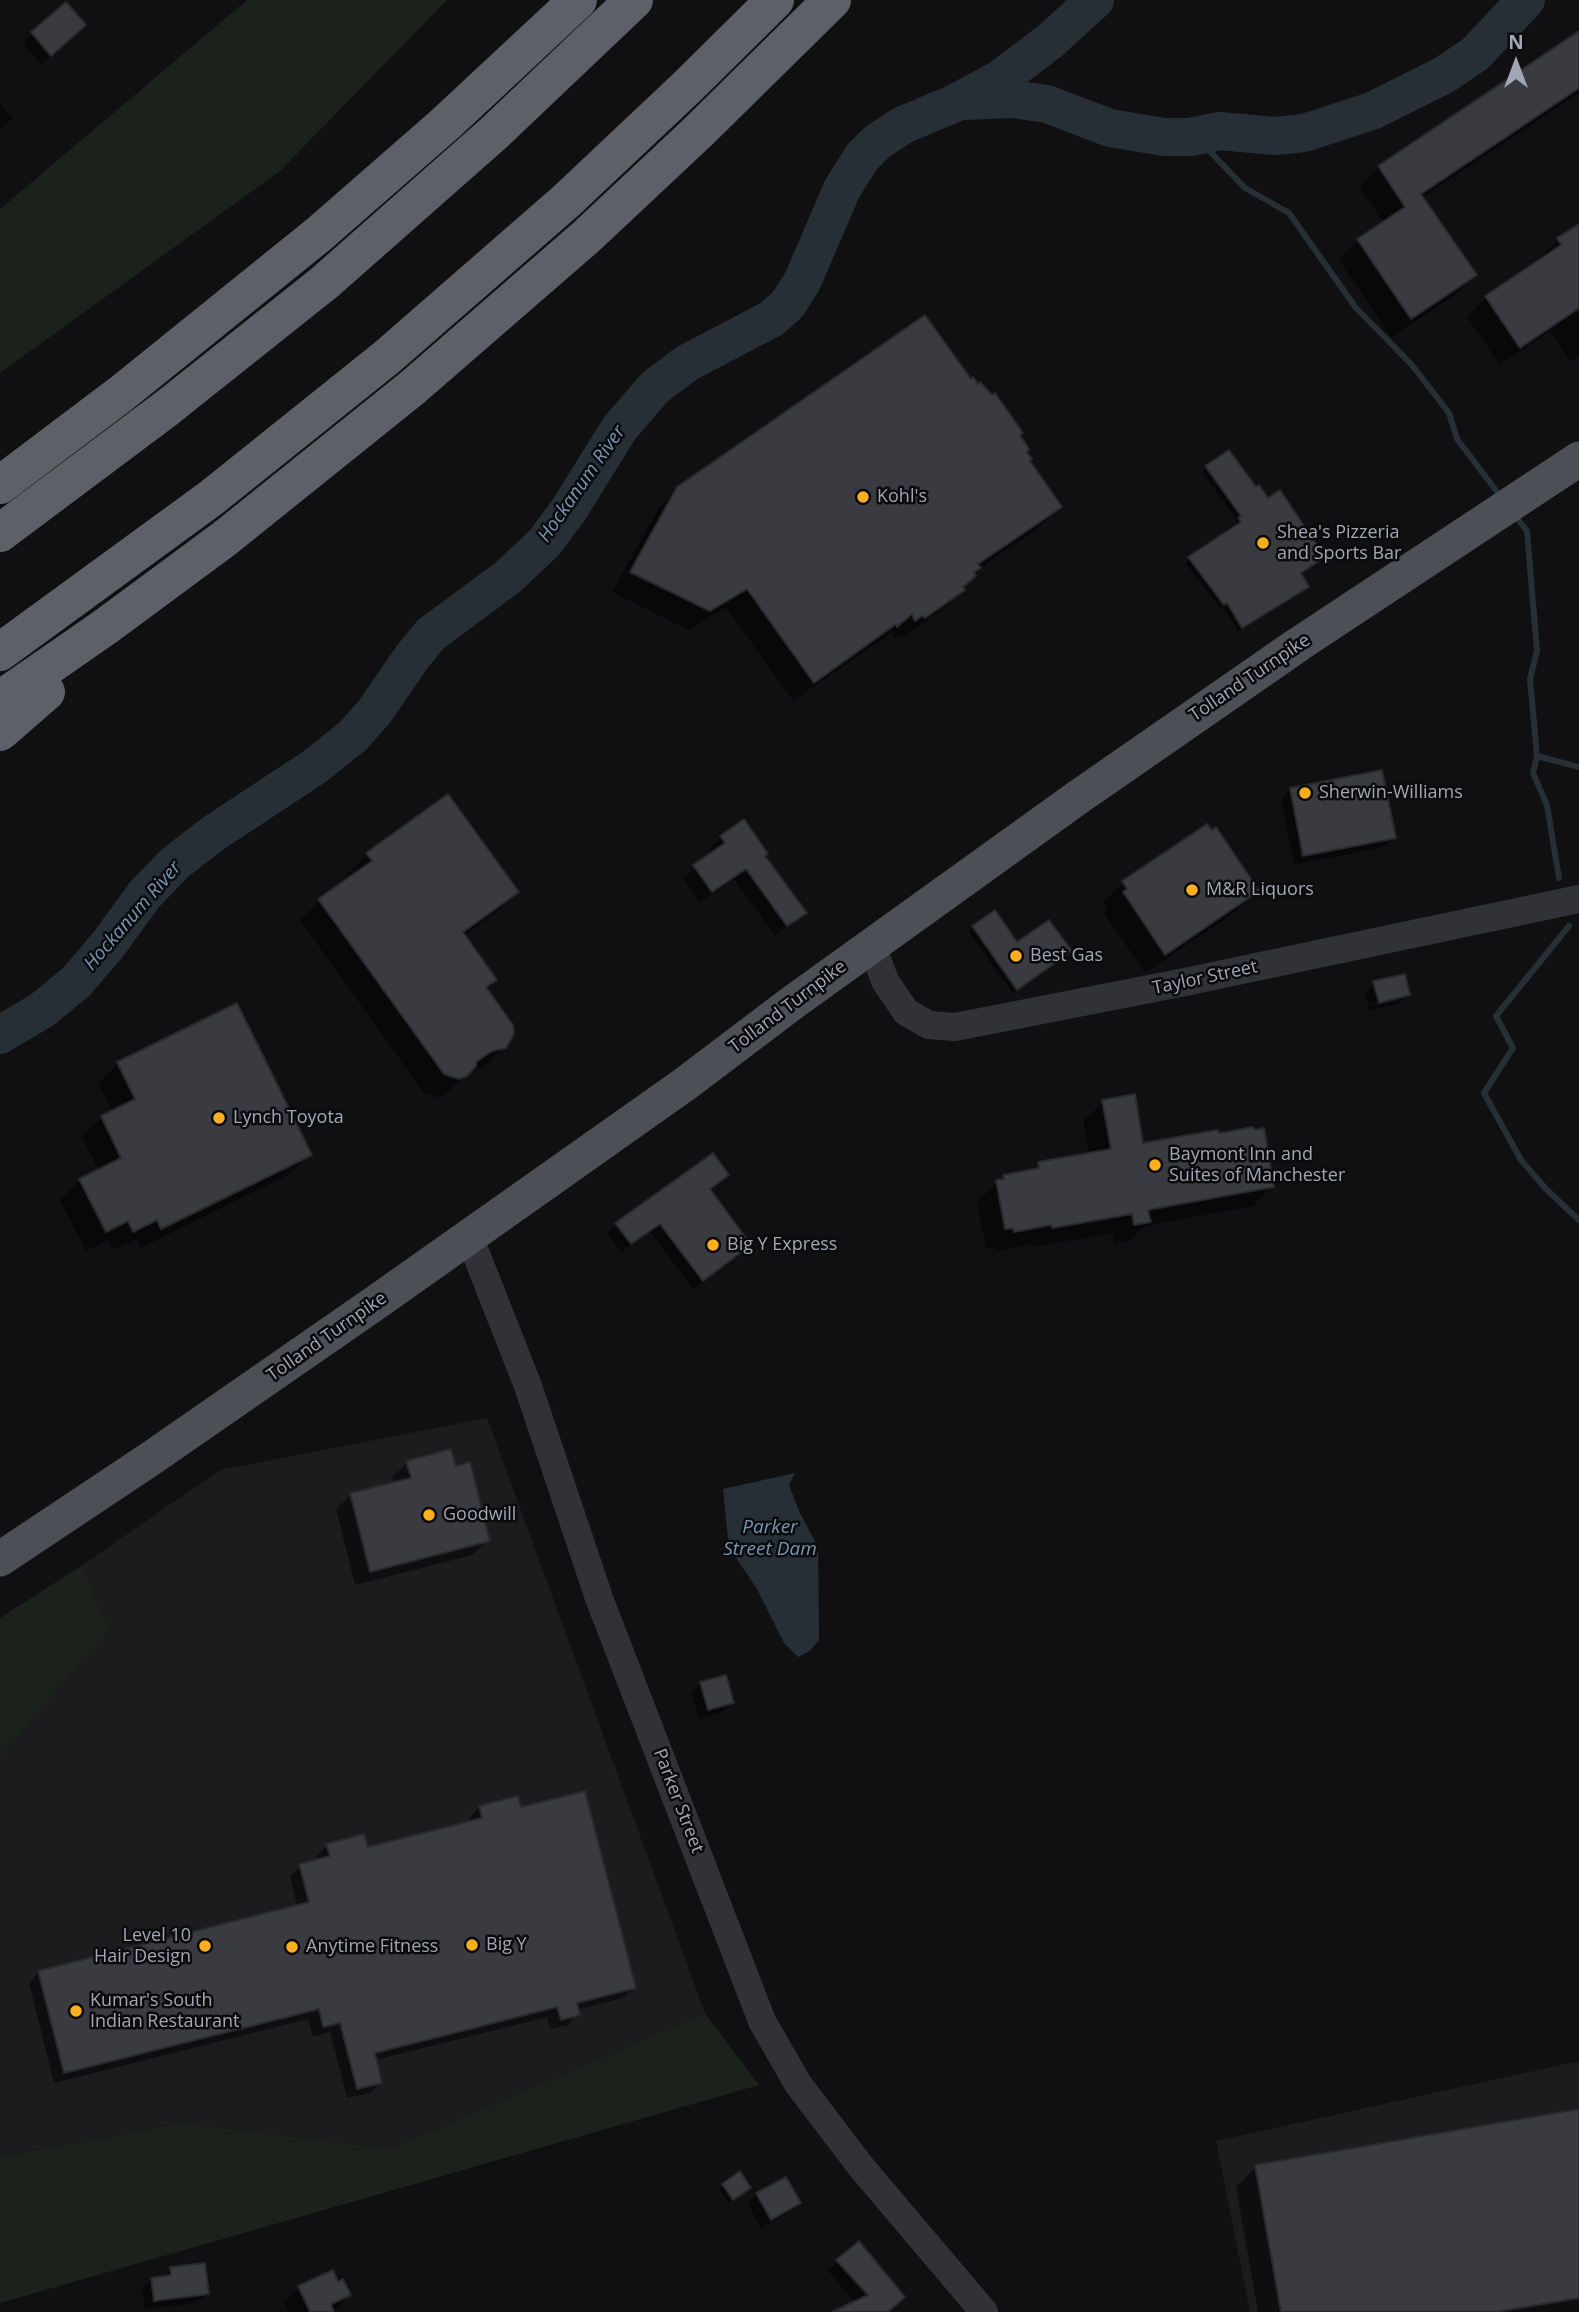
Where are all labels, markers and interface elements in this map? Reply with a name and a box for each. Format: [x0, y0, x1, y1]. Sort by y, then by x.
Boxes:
north arrow [1481, 28, 1551, 98]
text: N [1508, 29, 1524, 55]
water label: Hockanum River [533, 421, 631, 547]
place label: Kohl's [877, 486, 927, 508]
marker: Kohl's [855, 489, 871, 505]
place label: Shea's Pizzeria and Sports Bar [1277, 522, 1401, 564]
marker: Shea's Pizzeria and Sports Bar [1255, 535, 1271, 551]
street label: Tolland Turnpike [1186, 630, 1314, 726]
place label: Sherwin-Williams [1319, 782, 1463, 804]
marker: Sherwin-Williams [1297, 785, 1313, 801]
water label: Hockanum River [79, 857, 187, 975]
place label: M&R Liquors [1206, 879, 1314, 901]
marker: M&R Liquors [1184, 882, 1200, 898]
place label: Best Gas [1030, 945, 1103, 967]
marker: Best Gas [1008, 948, 1024, 964]
street label: Tolland Turnpike [725, 956, 851, 1058]
street label: Taylor Street [1151, 956, 1259, 1000]
place label: Lynch Toyota [233, 1107, 344, 1129]
marker: Lynch Toyota [211, 1110, 227, 1126]
place label: Baymont Inn and Suites of Manchester [1169, 1144, 1345, 1186]
marker: Baymont Inn and Suites of Manchester [1147, 1157, 1163, 1173]
place label: Big Y Express [727, 1234, 837, 1256]
marker: Big Y Express [705, 1237, 721, 1253]
street label: Tolland Turnpike [263, 1288, 391, 1386]
place label: Goodwill [443, 1504, 516, 1526]
marker: Goodwill [421, 1507, 437, 1523]
water label: Parker Street Dam [723, 1517, 817, 1561]
street label: Parker Street [648, 1746, 708, 1856]
place label: Level 10 Hair Design [94, 1925, 191, 1968]
place label: Big Y [486, 1934, 527, 1956]
place label: Anytime Fitness [306, 1936, 438, 1958]
marker: Big Y [464, 1937, 480, 1953]
marker: Level 10 Hair Design [197, 1938, 213, 1954]
marker: Anytime Fitness [284, 1939, 300, 1955]
place label: Kumar's South Indian Restaurant [90, 1990, 239, 2032]
marker: Kumar's South Indian Restaurant [68, 2003, 84, 2019]

